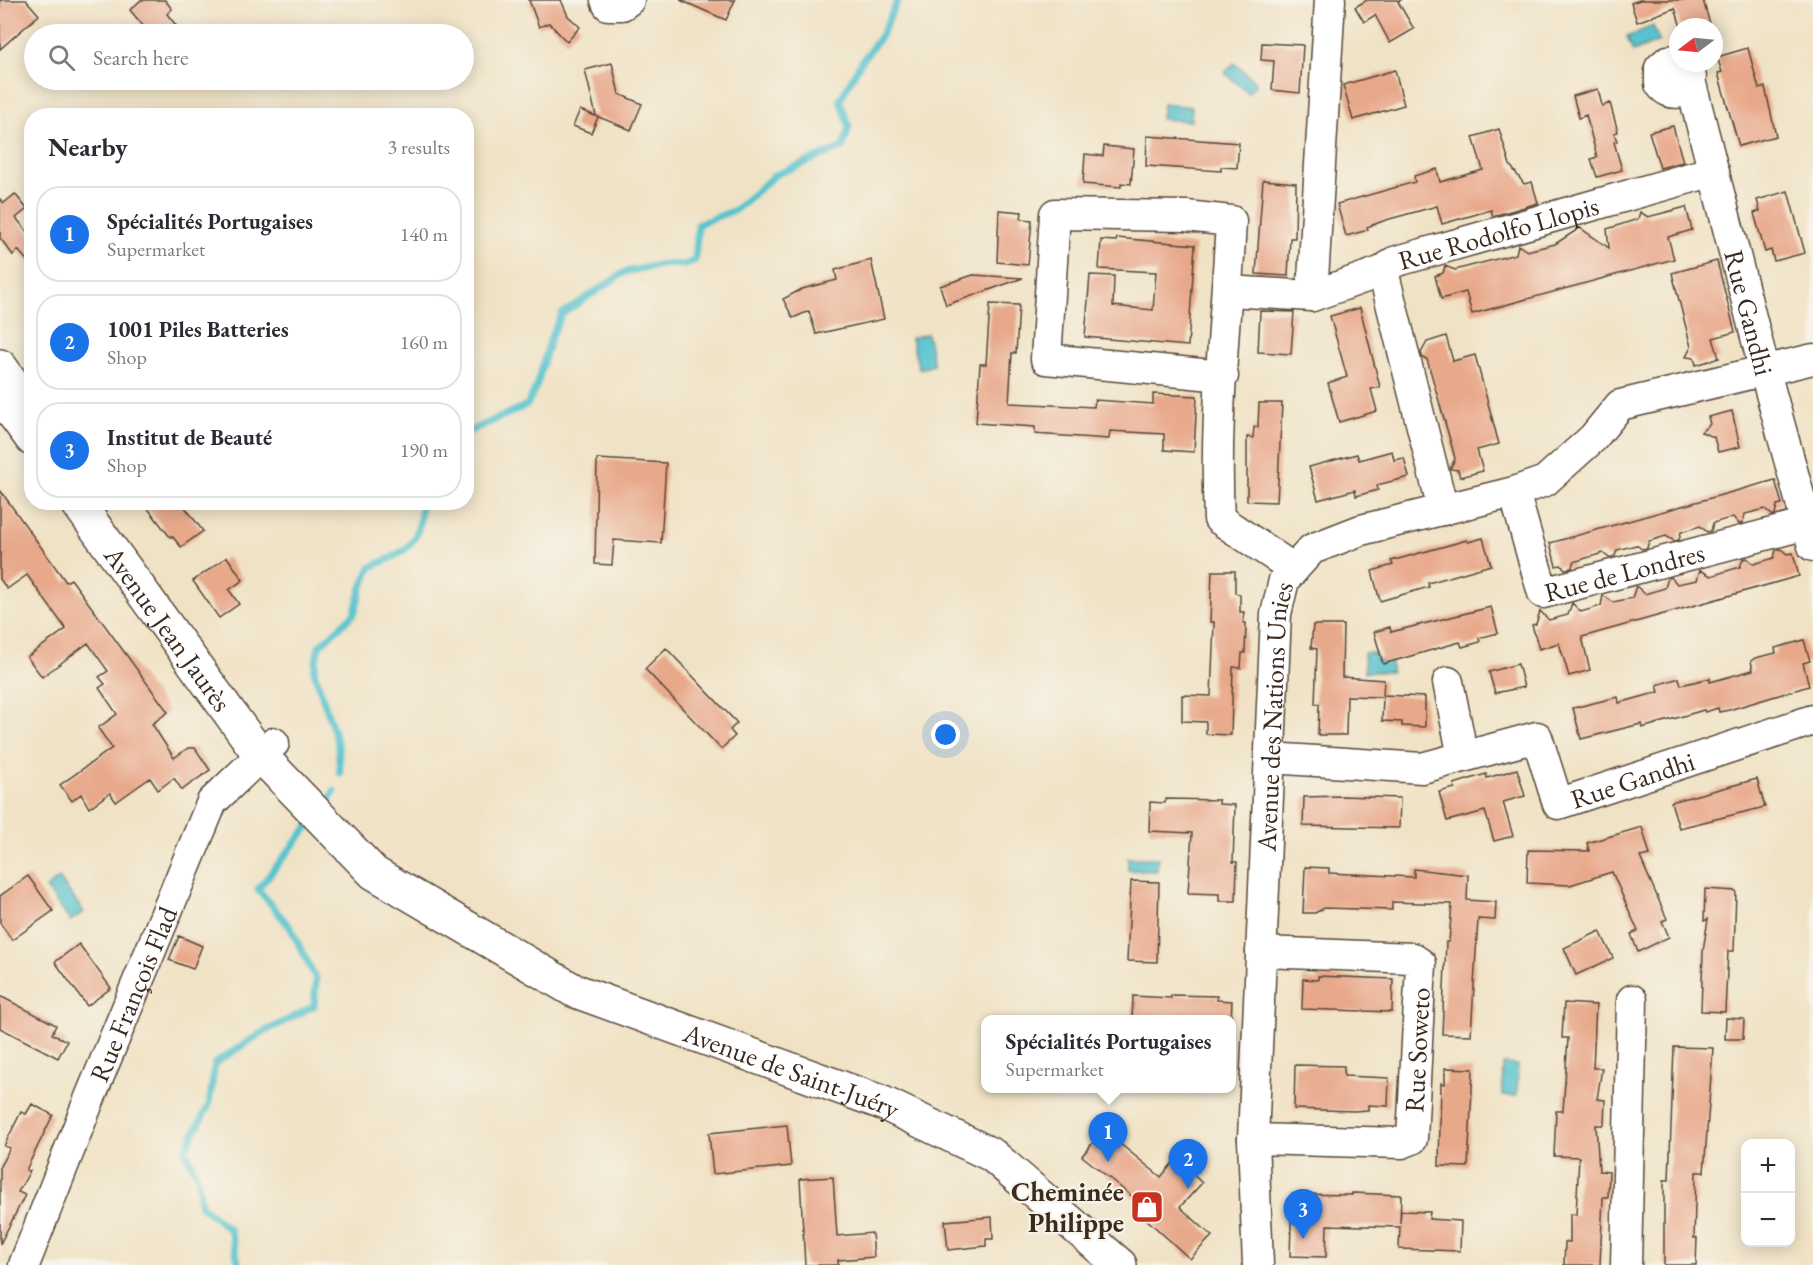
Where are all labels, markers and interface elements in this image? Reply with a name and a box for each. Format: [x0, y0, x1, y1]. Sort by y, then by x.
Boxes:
north arrow [1669, 18, 1723, 72]
search box [24, 24, 474, 90]
icon: search [45, 41, 78, 74]
text: Search here [93, 43, 188, 72]
text: Nearby [48, 130, 128, 164]
text: 3 results [387, 134, 450, 160]
street label: Rue Rodolfo Llopis [1394, 187, 1603, 277]
text: Spécialités Portugaises [107, 207, 313, 236]
text: 1 [64, 221, 75, 247]
text: 140 m [400, 221, 448, 247]
text: Supermarket [107, 236, 205, 262]
street label: Rue Gandhi [1717, 246, 1783, 379]
text: 1001 Piles Batteries [107, 315, 289, 344]
text: 2 [64, 329, 75, 355]
text: 160 m [400, 329, 448, 355]
text: Shop [107, 344, 147, 370]
text: Institut de Beauté [107, 423, 272, 452]
text: 3 [64, 437, 75, 463]
text: 190 m [400, 437, 448, 463]
text: Shop [107, 452, 147, 478]
street label: Rue de Londres [1540, 534, 1708, 610]
street label: Avenue Jean Jaurès [96, 538, 240, 718]
street label: Avenue des Nations Unies [1248, 578, 1301, 853]
your location [931, 720, 960, 749]
street label: Rue Gandhi [1566, 743, 1699, 816]
street label: Rue François Flad [81, 901, 185, 1087]
street label: Rue Soweto [1396, 987, 1437, 1113]
street label: Avenue de Saint-Juéry [678, 1014, 906, 1126]
popup [981, 1015, 1236, 1093]
text: Spécialités Portugaises [1005, 1027, 1212, 1056]
text: Supermarket [1005, 1056, 1104, 1082]
pin: 1 [1088, 1112, 1128, 1162]
map controls [1741, 1139, 1795, 1247]
button: + [1741, 1139, 1795, 1193]
pin: 2 [1168, 1140, 1208, 1189]
place label: Cheminée Philippe [1011, 1174, 1124, 1240]
shop icon: Cheminée Philippe [1129, 1189, 1165, 1225]
pin: 3 [1284, 1190, 1322, 1239]
button: − [1741, 1193, 1795, 1247]

